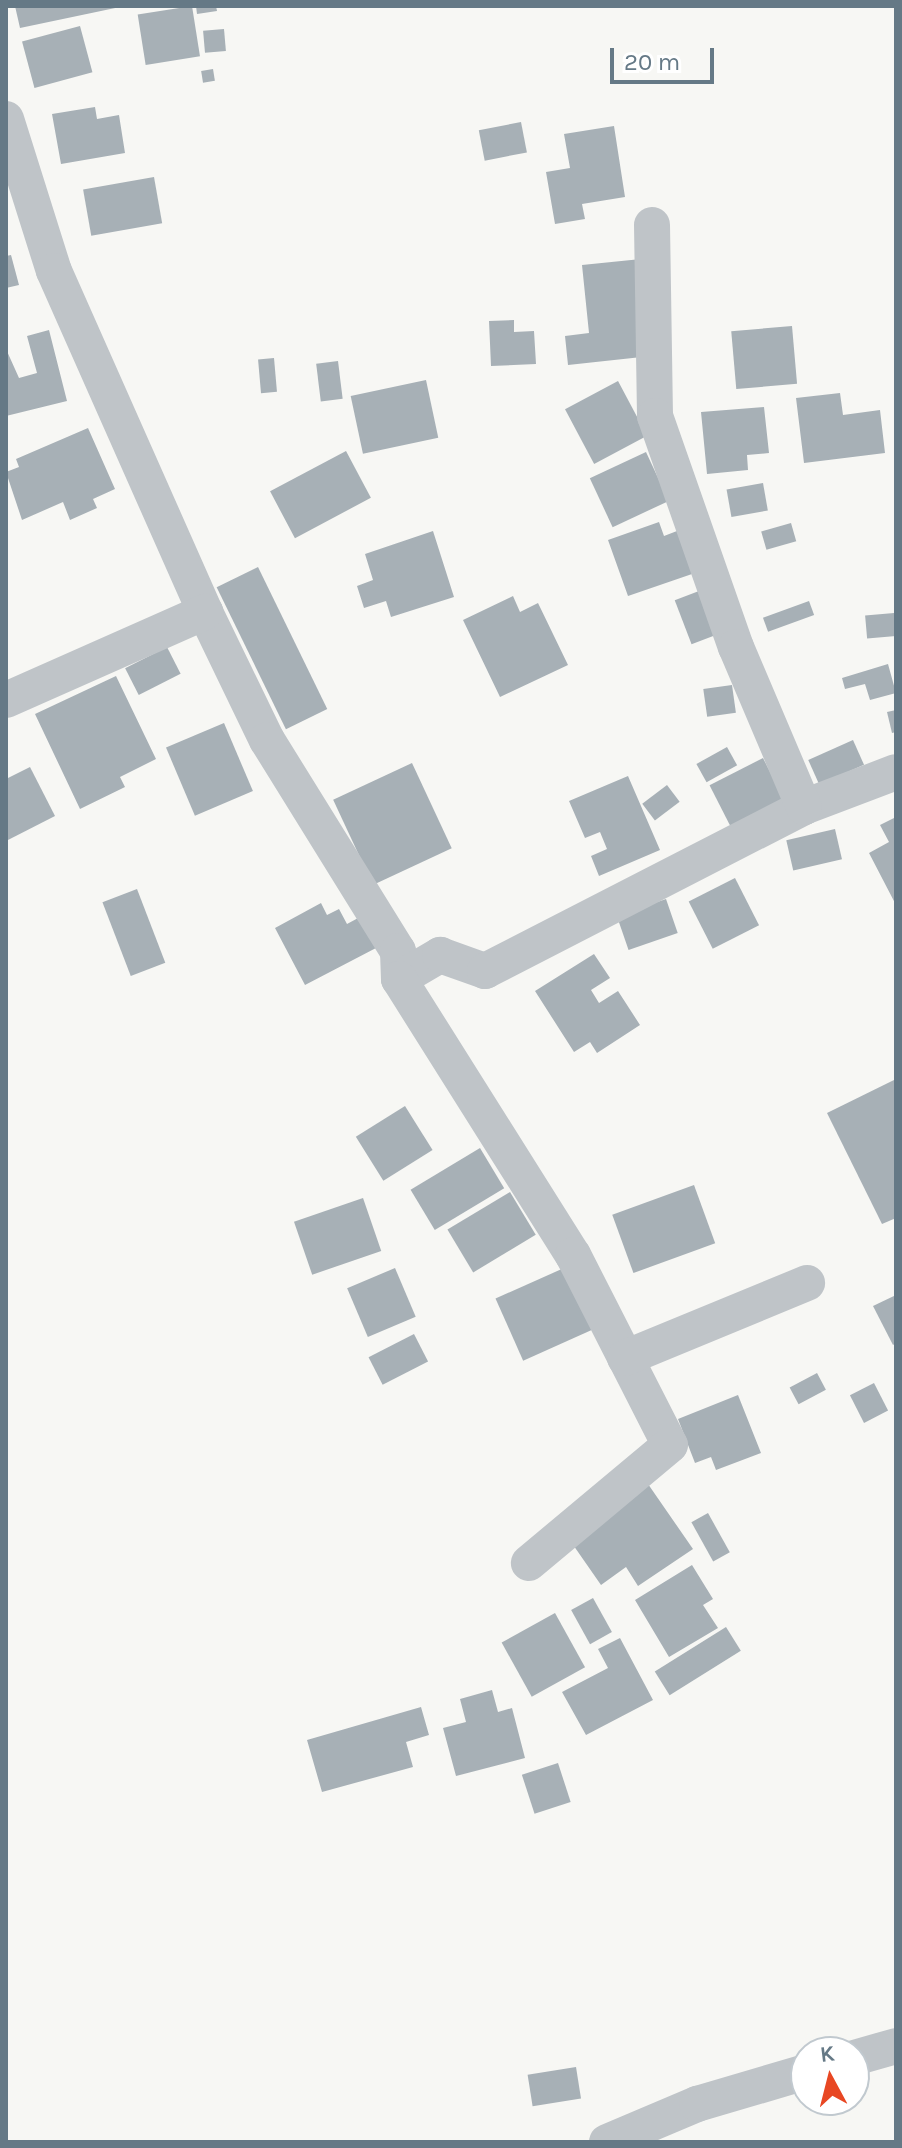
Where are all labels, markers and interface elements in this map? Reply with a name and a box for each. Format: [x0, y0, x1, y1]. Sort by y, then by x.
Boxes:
scale bar [614, 32, 718, 82]
text: 20 m [624, 48, 680, 76]
north arrow [790, 2036, 870, 2116]
text: K [819, 2040, 836, 2068]

